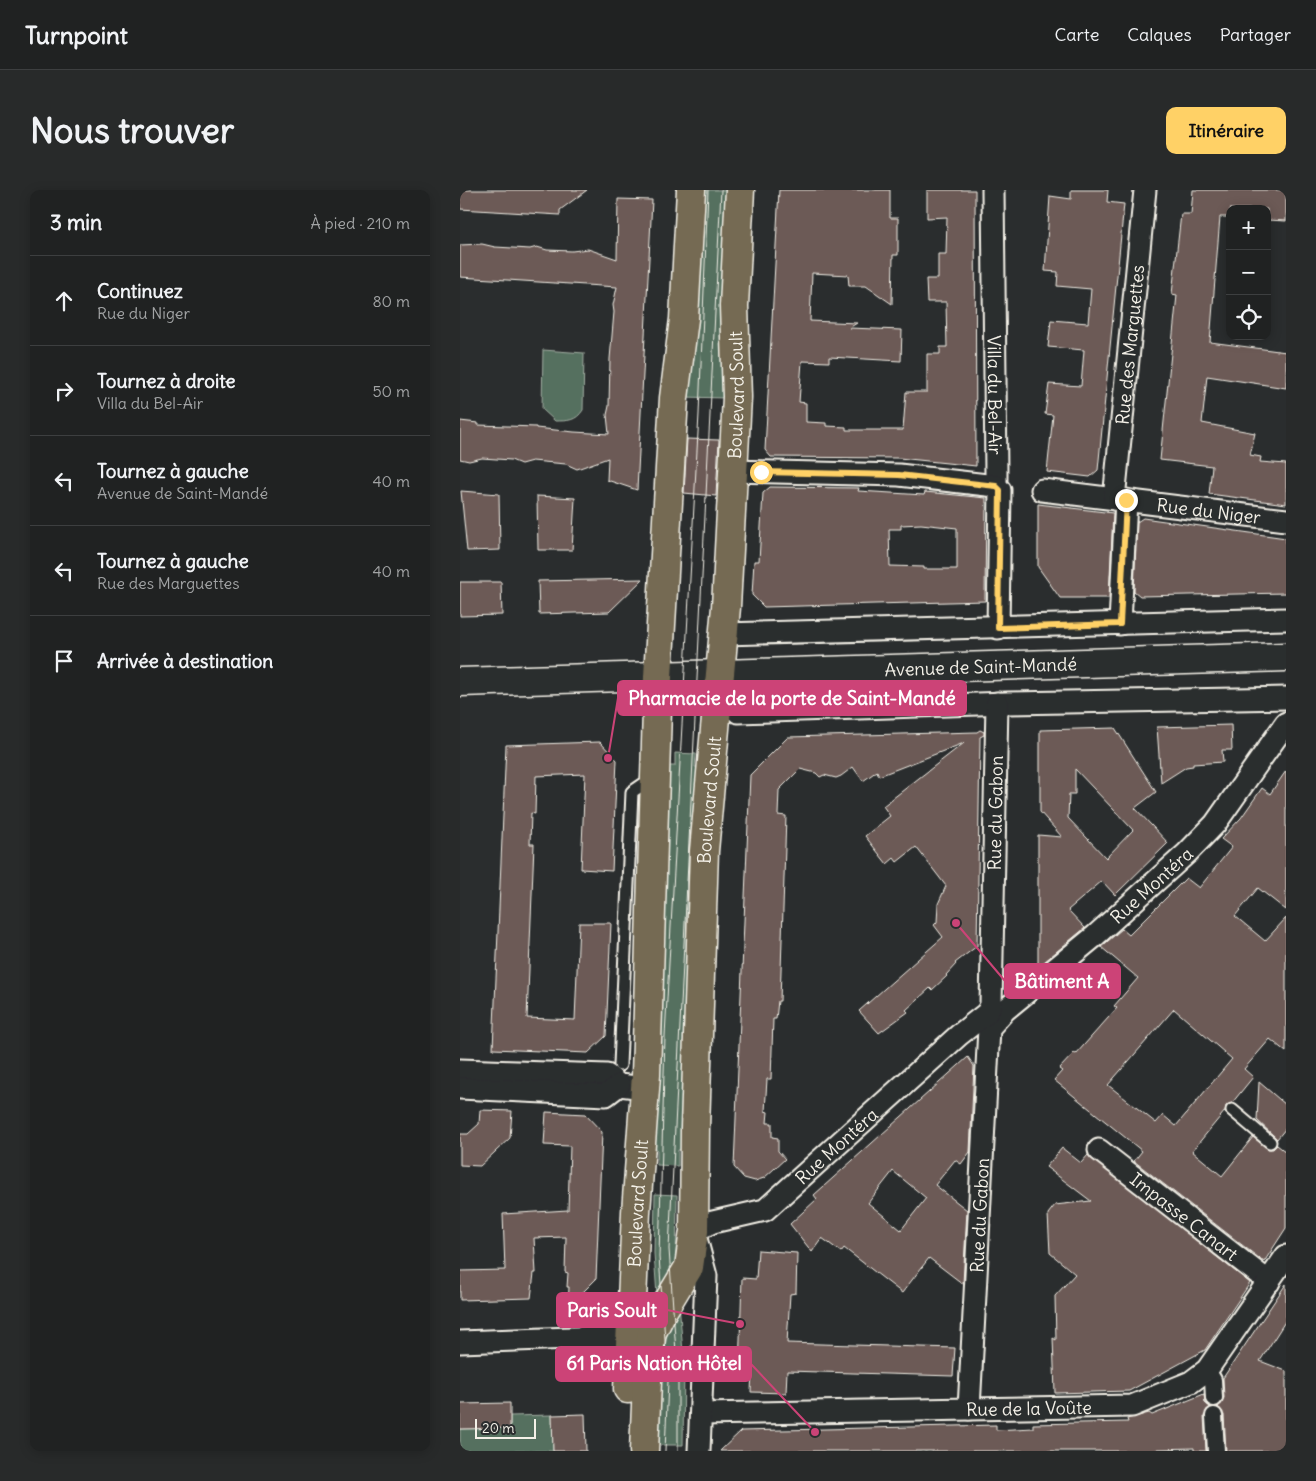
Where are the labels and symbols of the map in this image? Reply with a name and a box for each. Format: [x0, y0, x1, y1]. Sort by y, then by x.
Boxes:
street label: Rue des Marguettes [1110, 264, 1149, 426]
street label: Boulevard Soult [722, 331, 749, 459]
street label: Villa du Bel-Air [983, 335, 1007, 456]
route start [750, 461, 773, 484]
route end [1115, 489, 1138, 512]
street label: Rue du Niger [1155, 493, 1263, 528]
street label: Avenue de Saint-Mandé [884, 652, 1077, 681]
callout: Pharmacie de la porte de Saint-Mandé [618, 681, 966, 715]
text: Pharmacie de la porte de Saint-Mandé [628, 686, 956, 710]
street label: Boulevard Soult [692, 735, 726, 864]
street label: Rue du Gabon [982, 755, 1007, 871]
street label: Rue Montéra [1105, 842, 1198, 928]
callout: Bâtiment A [1005, 964, 1120, 998]
text: Bâtiment A [1015, 969, 1109, 993]
street label: Rue Montéra [790, 1103, 882, 1189]
street label: Boulevard Soult [622, 1139, 653, 1268]
street label: Rue du Gabon [965, 1157, 994, 1273]
street label: Impasse Canart [1126, 1167, 1243, 1265]
callout: Paris Soult [557, 1293, 667, 1327]
text: Paris Soult [567, 1298, 658, 1322]
callout: 61 Paris Nation Hôtel [556, 1347, 751, 1381]
text: 61 Paris Nation Hôtel [566, 1351, 742, 1375]
street label: Rue de la Voûte [966, 1395, 1092, 1421]
scale bar [475, 1416, 536, 1439]

